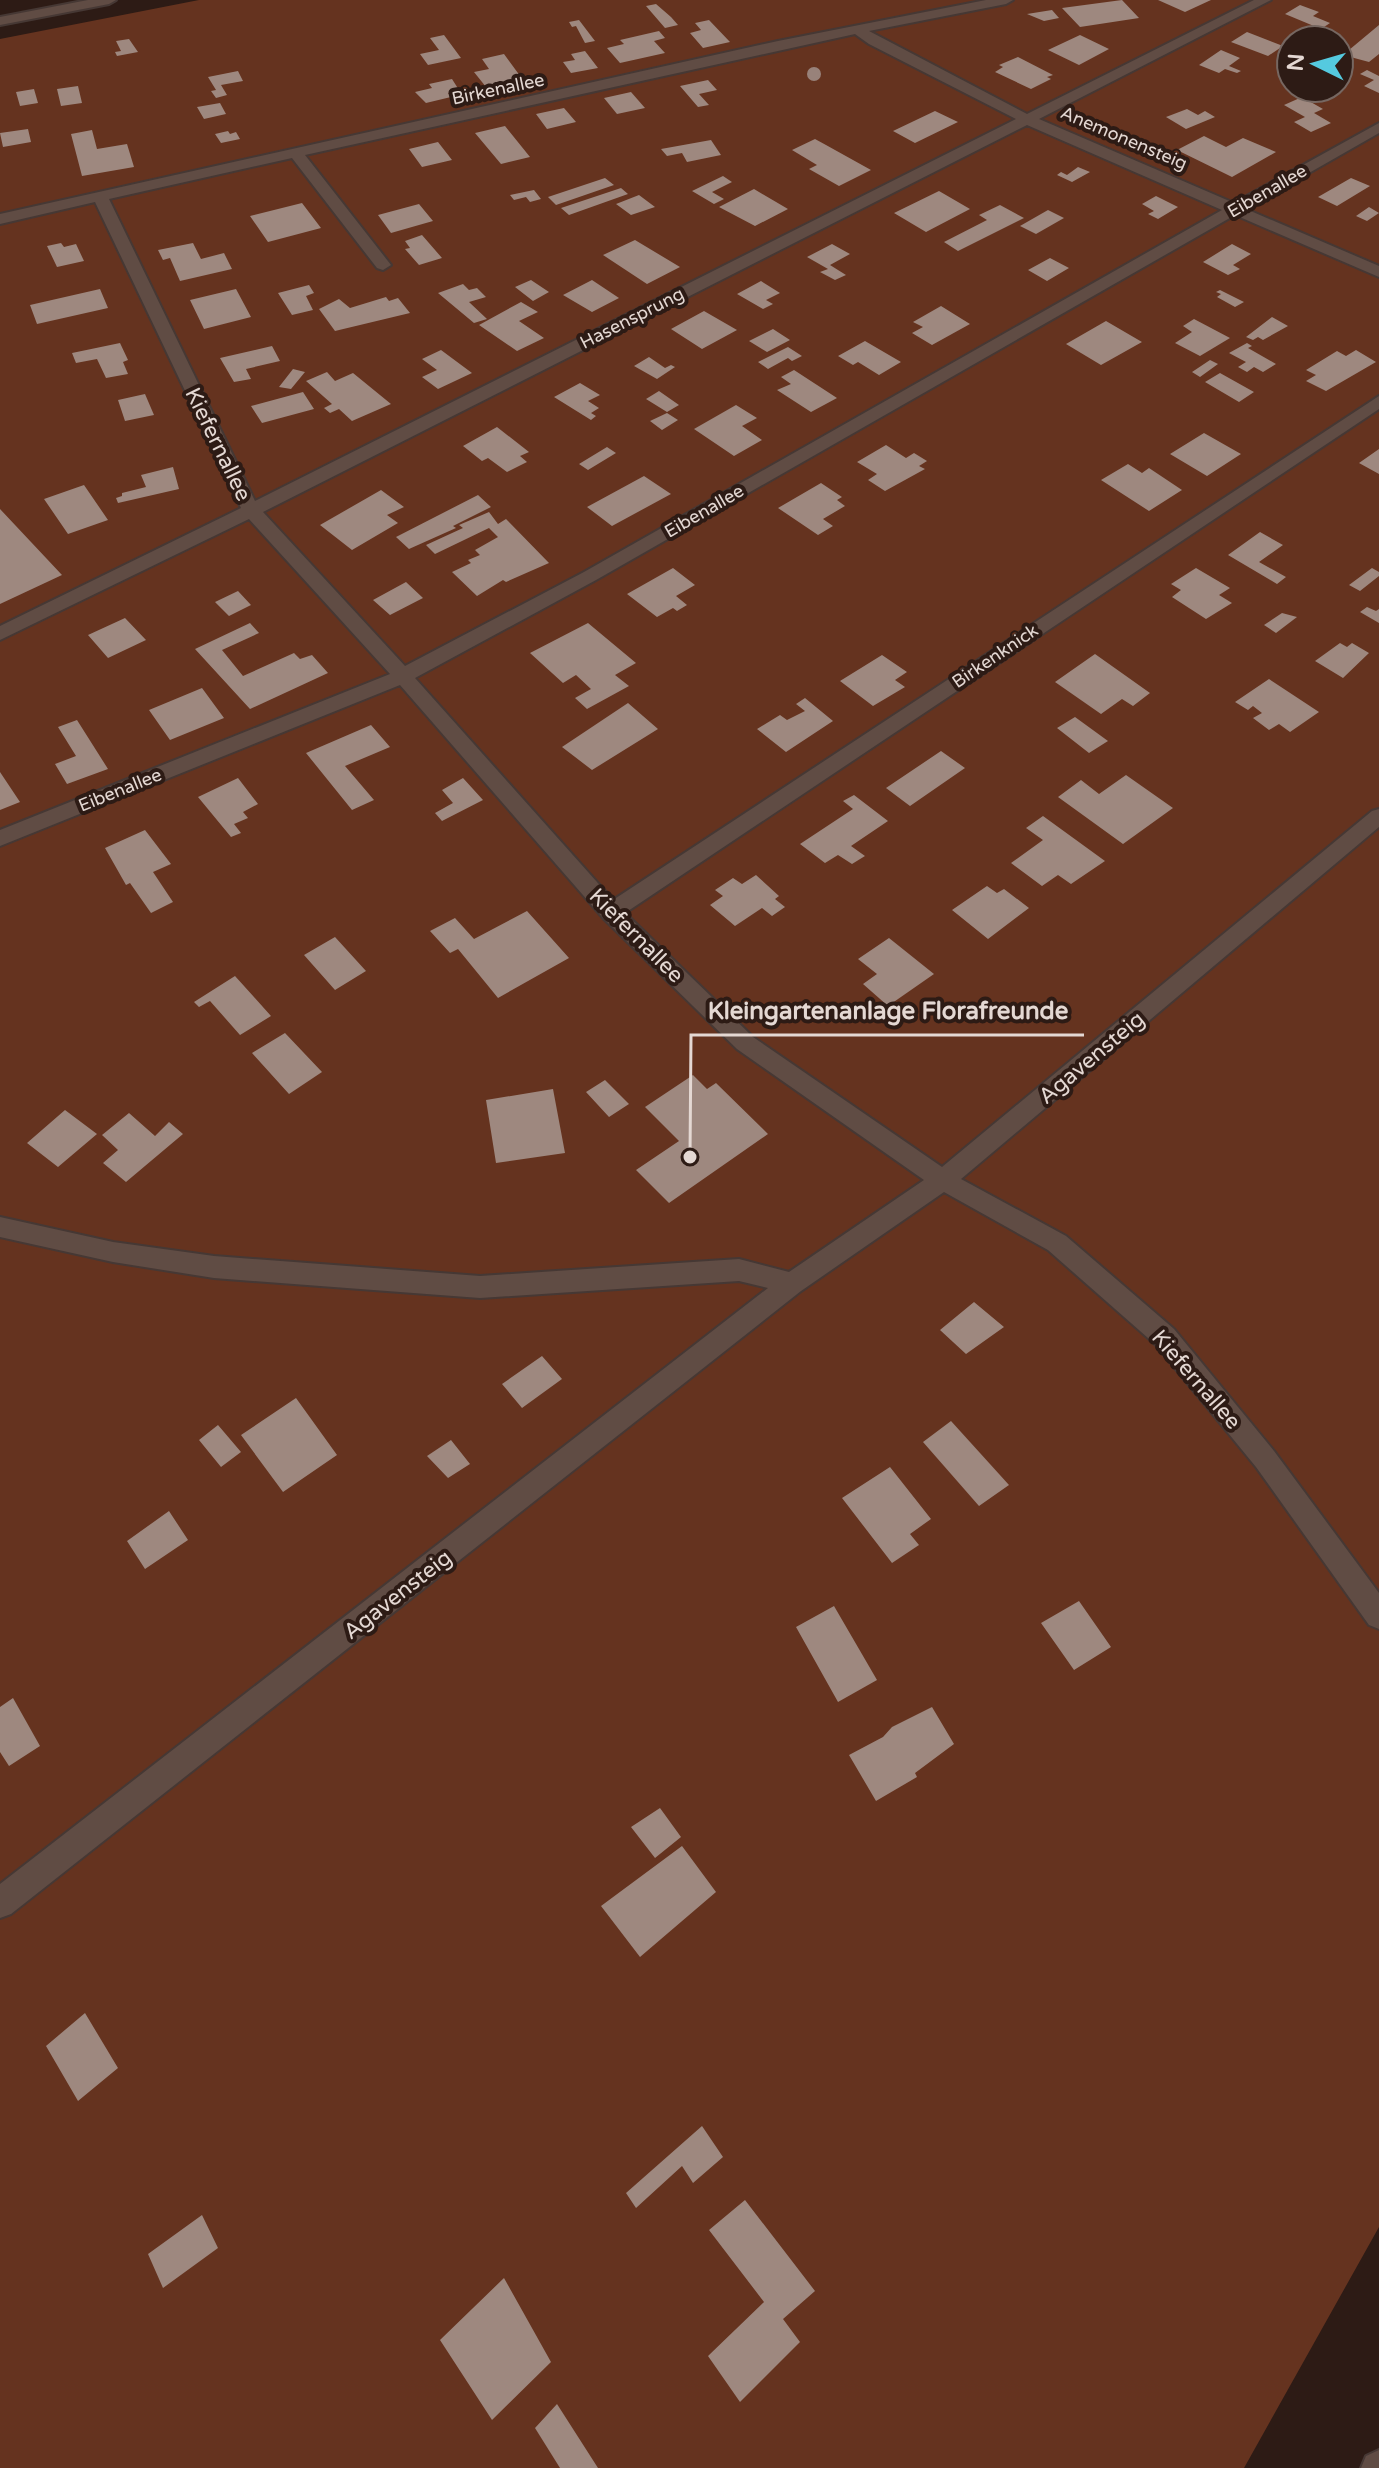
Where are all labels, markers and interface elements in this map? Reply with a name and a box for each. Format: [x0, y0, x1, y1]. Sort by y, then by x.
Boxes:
north arrow [1275, 24, 1355, 104]
text: N [1282, 52, 1310, 72]
street label: Birkenallee [450, 68, 546, 110]
street label: Anemonensteig [1057, 101, 1191, 175]
street label: Eibenallee [1223, 159, 1311, 223]
street label: Hasensprung [576, 282, 688, 354]
street label: Kiefernallee [179, 383, 257, 505]
street label: Eibenallee [660, 479, 748, 543]
street label: Birkenknick [948, 619, 1042, 693]
street label: Eibenallee [75, 763, 165, 817]
street label: Kiefernallee [584, 883, 689, 988]
callout: Kleingartenanlage Florafreunde [691, 987, 1084, 1035]
text: Kleingartenanlage Florafreunde [708, 997, 1069, 1026]
street label: Agavensteig [1033, 1006, 1150, 1110]
street label: Kiefernallee [1146, 1325, 1246, 1435]
street label: Agavensteig [338, 1544, 457, 1645]

